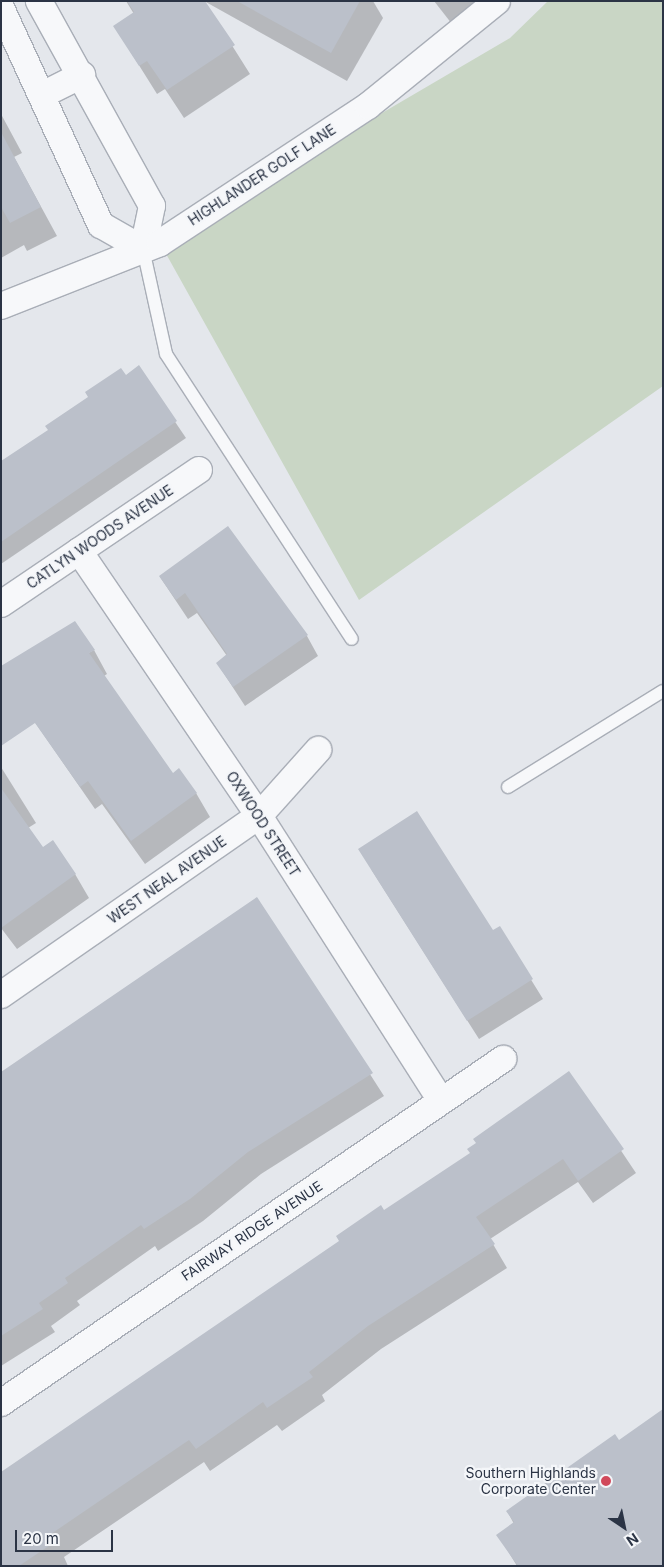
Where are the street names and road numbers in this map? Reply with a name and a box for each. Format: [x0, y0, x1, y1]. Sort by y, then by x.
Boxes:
street label: HIGHLANDER GOLF LANE [185, 121, 339, 229]
street label: CATLYN WOODS AVENUE [23, 482, 177, 592]
street label: OXWOOD STREET [223, 768, 303, 880]
street label: WEST NEAL AVENUE [105, 833, 229, 927]
street label: FAIRWAY RIDGE AVENUE [178, 1178, 326, 1284]

